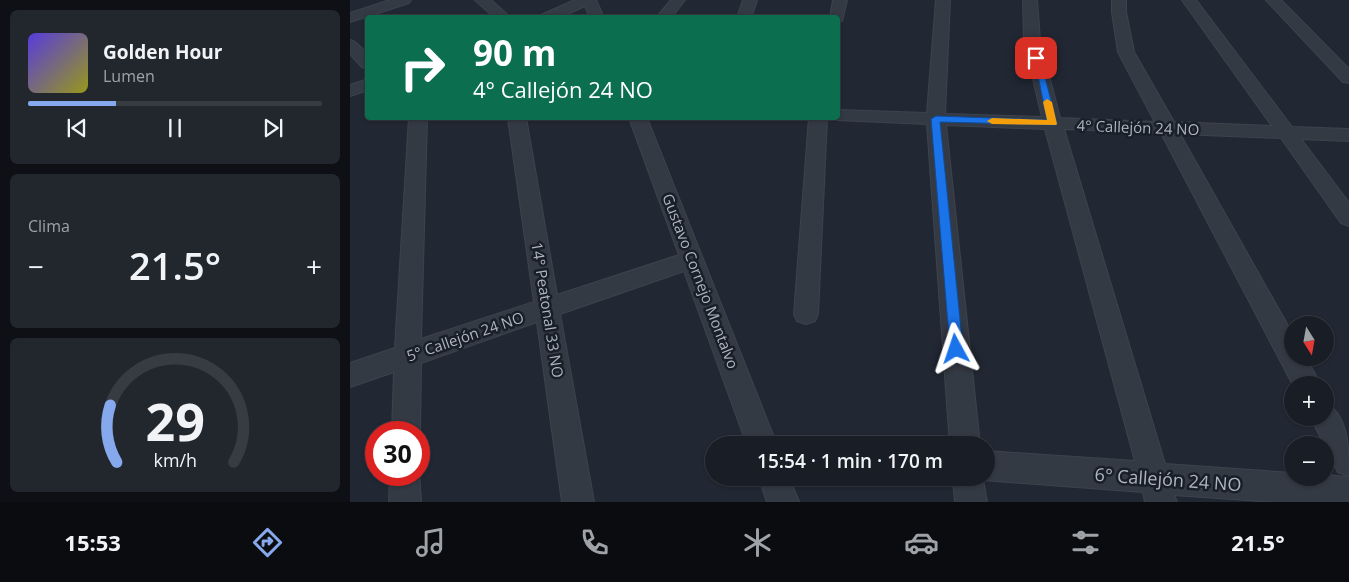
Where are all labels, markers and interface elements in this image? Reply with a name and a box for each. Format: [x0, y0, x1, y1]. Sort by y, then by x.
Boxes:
text: 90 m [473, 29, 556, 76]
icon: right [390, 35, 455, 100]
pin [1015, 37, 1057, 79]
text: Golden Hour [103, 39, 222, 65]
icon: arrive [1022, 44, 1050, 72]
text: Lumen [103, 65, 155, 87]
text: 4° Callejón 24 NO [473, 74, 653, 104]
icon: previous [63, 114, 91, 142]
icon: pause [161, 114, 189, 142]
icon: next [259, 114, 287, 142]
street label: 4° Callejón 24 NO [1076, 115, 1200, 139]
street label: Gustavo Cornejo Montalvo [658, 191, 744, 371]
text: Clima [28, 215, 70, 237]
text: 21.5° [129, 239, 221, 291]
street label: 14° Peatonal 33 NO [527, 241, 569, 379]
text: − [28, 247, 44, 285]
text: + [306, 247, 322, 285]
street label: 5° Callejón 24 NO [404, 307, 526, 365]
north arrow [1284, 316, 1334, 366]
map controls [1284, 316, 1334, 486]
position arrow [929, 322, 981, 374]
button: + [1284, 376, 1334, 426]
text: 29 [145, 385, 205, 456]
speed limit sign: 30 [365, 421, 430, 486]
button: − [1284, 436, 1334, 486]
text: km/h [153, 448, 197, 472]
text: 15:54 · 1 min · 170 m [757, 448, 943, 474]
street label: 6° Callejón 24 NO [1094, 462, 1242, 496]
icon: directions [250, 525, 285, 560]
icon: music [413, 525, 448, 560]
icon: phone [577, 525, 612, 560]
icon: climate [740, 525, 775, 560]
icon: car [904, 525, 939, 560]
icon: filters [1068, 525, 1103, 560]
text: 15:53 [64, 527, 121, 557]
text: 21.5° [1231, 527, 1285, 557]

